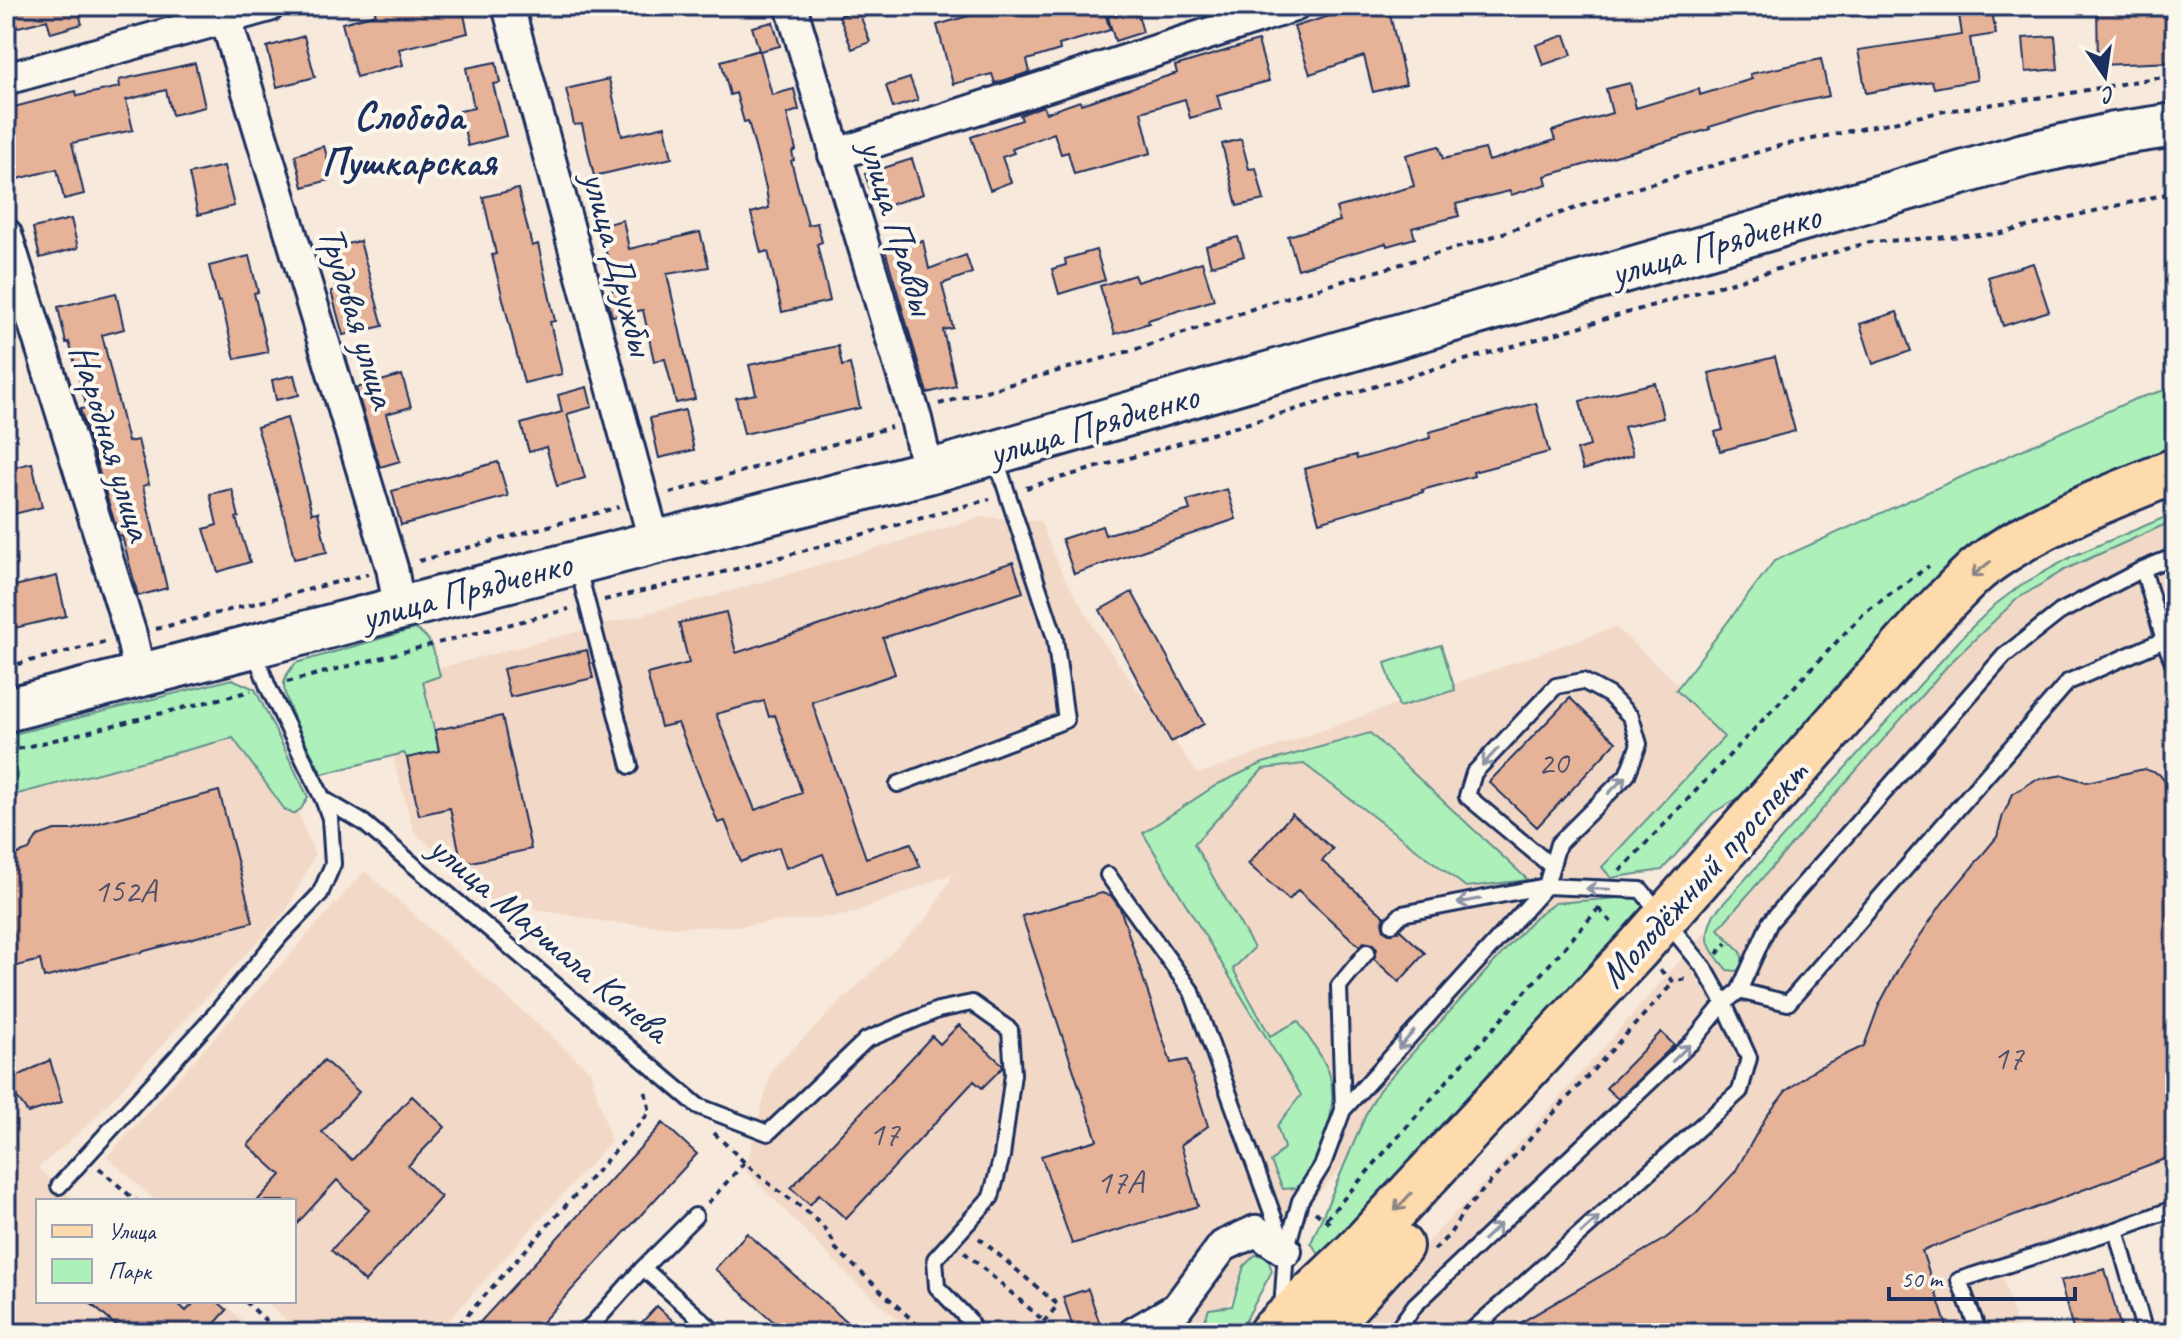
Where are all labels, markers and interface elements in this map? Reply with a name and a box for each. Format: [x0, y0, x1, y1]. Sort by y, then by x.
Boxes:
north arrow [2065, 36, 2145, 116]
text: С [2098, 80, 2118, 110]
district label: Слобода Пушкарская [322, 91, 499, 187]
street label: улица Правды [848, 132, 947, 323]
street label: улица Дружбы [571, 164, 666, 363]
street label: улица Прядченко [1603, 192, 1827, 297]
street label: Трудовая улица [308, 221, 408, 416]
street label: Народная улица [59, 338, 164, 548]
street label: улица Прядченко [981, 372, 1205, 477]
street label: улица Прядченко [354, 539, 578, 642]
one-way arrow [1971, 560, 1992, 577]
house number: 20 [1538, 741, 1571, 784]
one-way arrow [1481, 747, 1500, 766]
street label: Молодёжный проспект [1589, 748, 1819, 997]
one-way arrow [1607, 776, 1626, 795]
street label: улица Маршала Конева [418, 823, 682, 1055]
house number: 152А [94, 869, 158, 912]
one-way arrow [1585, 882, 1612, 897]
one-way arrow [1457, 894, 1482, 909]
one-way arrow [1398, 1029, 1416, 1049]
house number: 17 [1993, 1036, 2025, 1079]
one-way arrow [1670, 1044, 1690, 1062]
house number: 17 [869, 1112, 901, 1155]
house number: 17А [1096, 1160, 1146, 1203]
one-way arrow [1394, 1191, 1412, 1211]
legend [36, 1199, 296, 1303]
text: Улица [108, 1216, 157, 1246]
one-way arrow [1579, 1217, 1599, 1235]
one-way arrow [1482, 1223, 1501, 1242]
scale bar [1889, 1251, 2075, 1301]
text: Парк [108, 1256, 153, 1286]
text: 50 m [1901, 1264, 1944, 1294]

